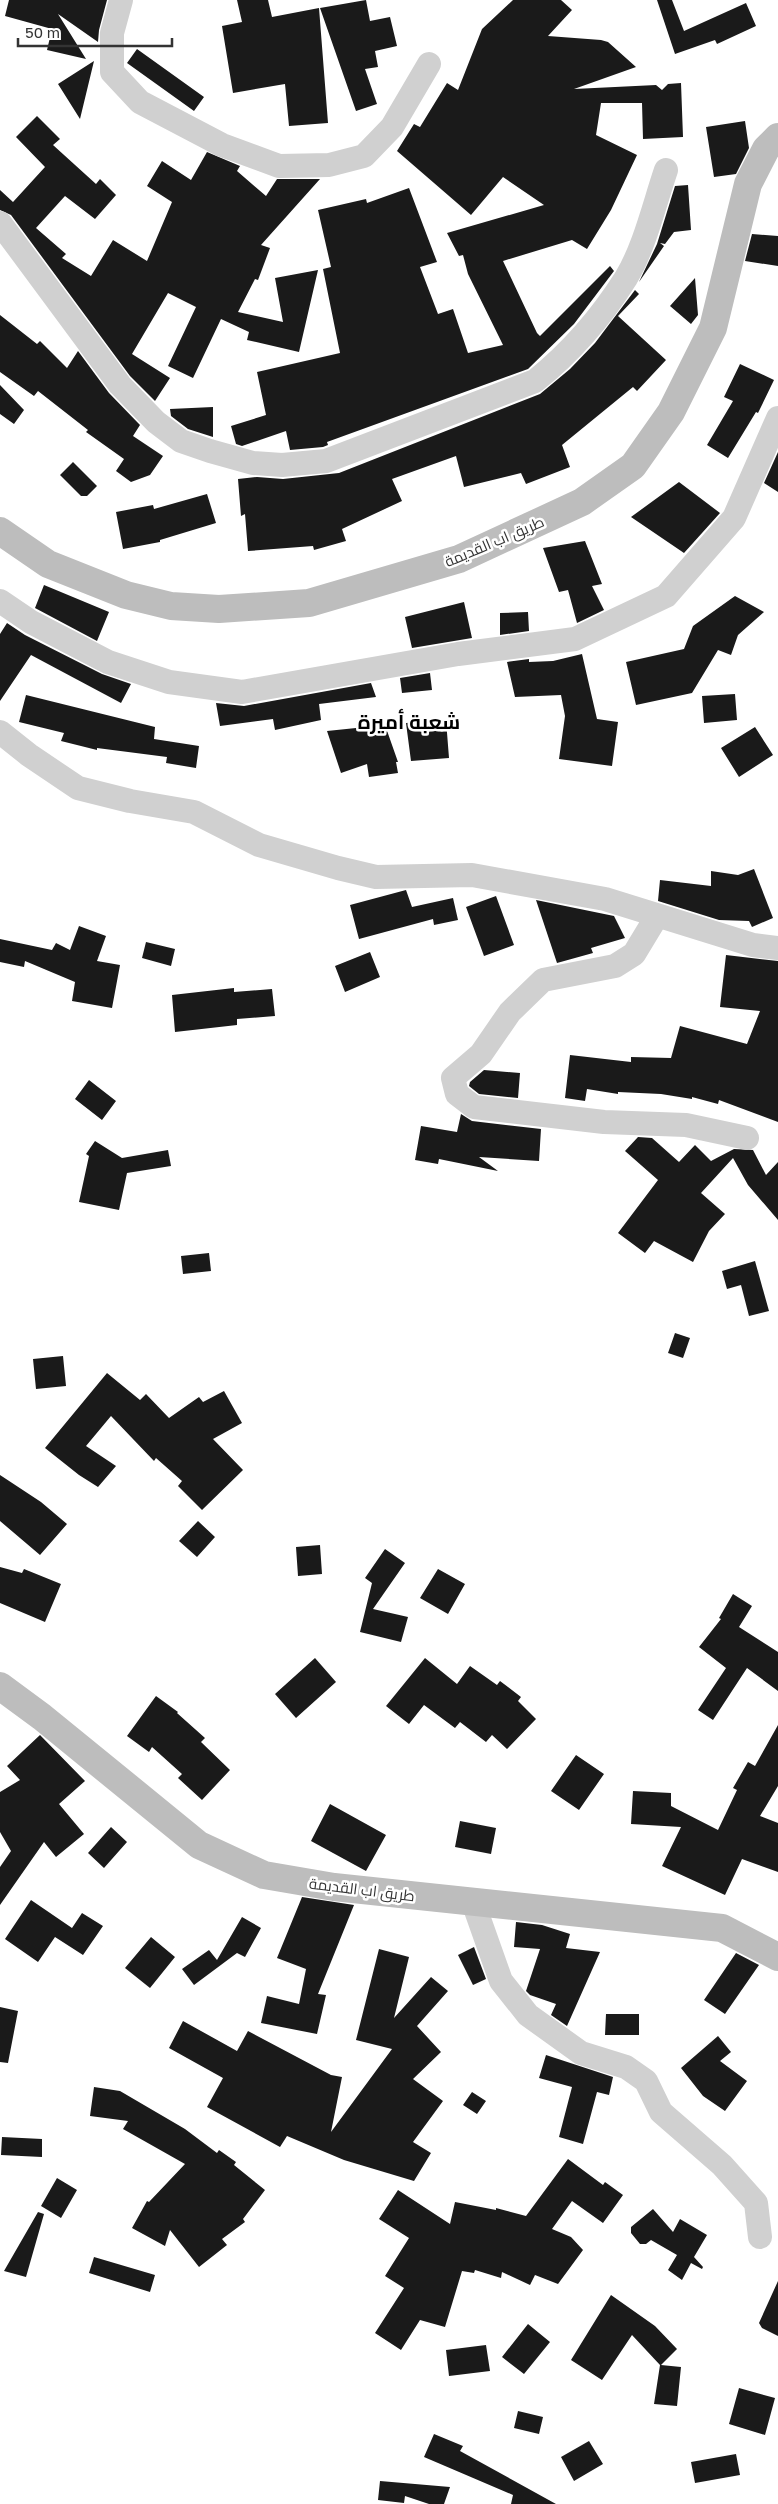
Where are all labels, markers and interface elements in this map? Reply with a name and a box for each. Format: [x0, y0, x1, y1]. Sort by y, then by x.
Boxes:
scale bar [18, 15, 171, 47]
text: 50 m [25, 23, 60, 41]
street label: طريق اب القديمة [442, 512, 547, 572]
district label: شعبة أميرة [358, 708, 460, 734]
street label: طريق اب القديمة [308, 1874, 416, 1906]

